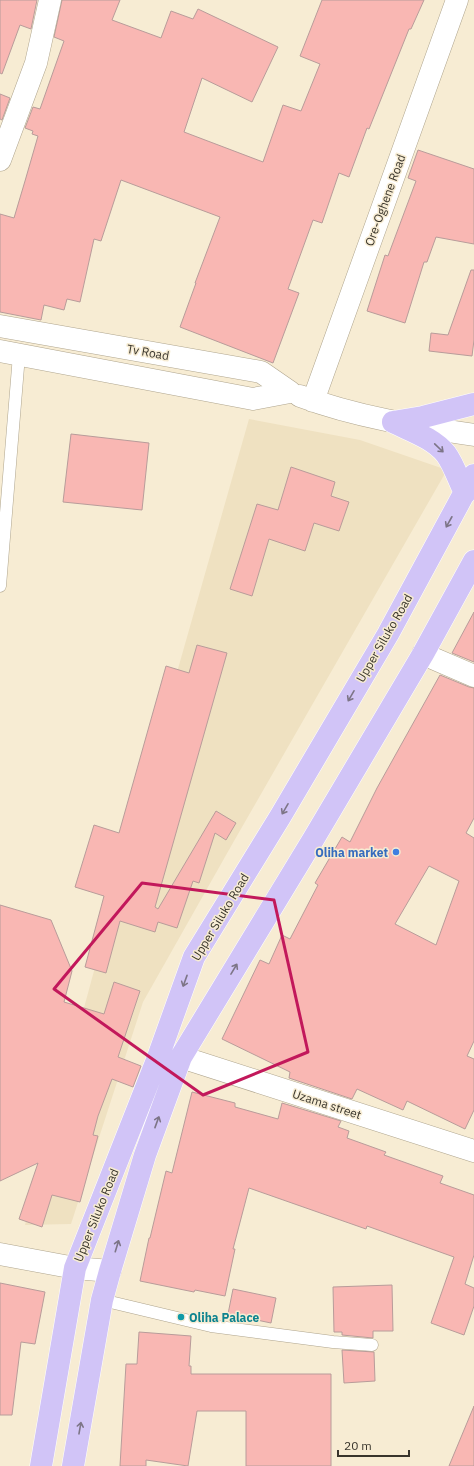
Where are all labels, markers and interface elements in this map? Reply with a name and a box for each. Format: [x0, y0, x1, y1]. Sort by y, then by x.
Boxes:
street label: Ore-Oghene Road [361, 152, 409, 248]
street label: Tv Road [126, 341, 170, 363]
one-way arrow [434, 443, 444, 452]
one-way arrow [445, 516, 453, 528]
street label: Upper Siluko Road [353, 591, 415, 685]
one-way arrow [346, 690, 354, 702]
one-way arrow [281, 803, 289, 814]
place label: Oliha market [315, 845, 388, 860]
marker: Oliha market [391, 847, 401, 857]
street label: Upper Siluko Road [188, 871, 252, 963]
one-way arrow [231, 963, 239, 975]
one-way arrow [181, 975, 189, 987]
street label: Uzama street [291, 1086, 363, 1122]
one-way arrow [154, 1115, 161, 1128]
street label: Upper Siluko Road [70, 1166, 122, 1264]
one-way arrow [114, 1239, 121, 1252]
place label: Oliha Palace [189, 1310, 260, 1325]
marker: Oliha Palace [176, 1312, 186, 1322]
one-way arrow [76, 1421, 84, 1434]
scale bar [338, 1432, 409, 1458]
text: 20 m [344, 1438, 372, 1453]

